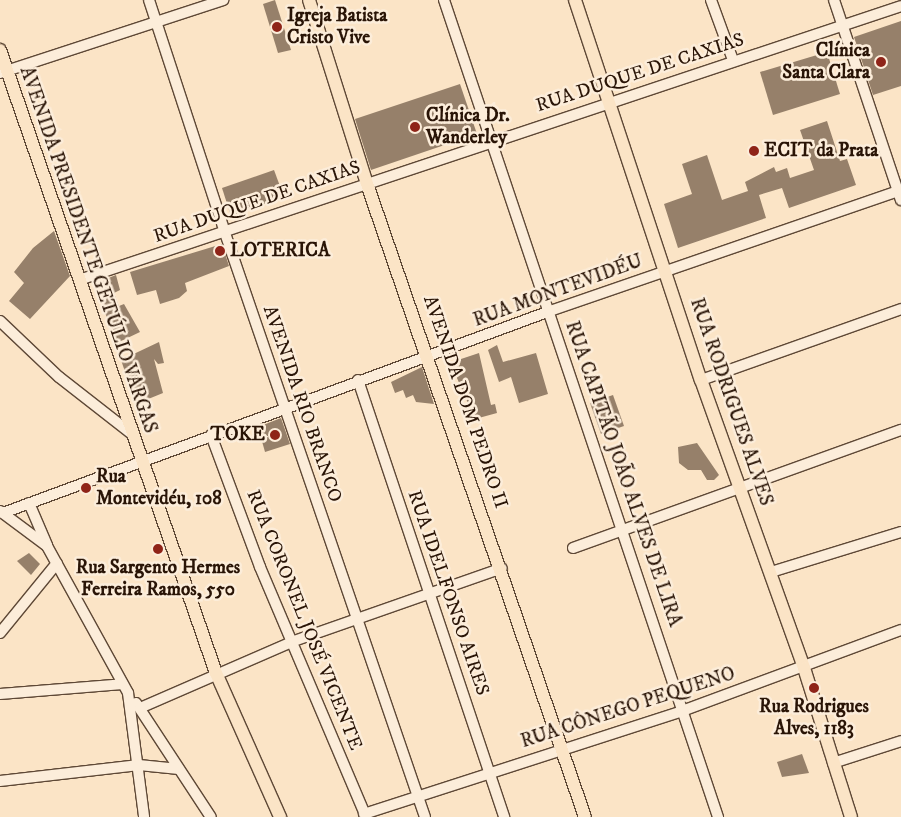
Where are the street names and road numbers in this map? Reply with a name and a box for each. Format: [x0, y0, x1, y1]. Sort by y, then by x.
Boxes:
street label: RUA DUQUE DE CAXIAS [533, 29, 747, 117]
street label: AVENIDA PRESIDENTE GETÚLIO VARGAS [14, 64, 162, 436]
street label: RUA DUQUE DE CAXIAS [151, 156, 363, 248]
street label: RUA MONTEVIDÉU [470, 250, 646, 332]
street label: AVENIDA DOM PEDRO II [418, 293, 512, 511]
street label: RUA RODRIGUES ALVES [685, 295, 777, 509]
street label: AVENIDA RIO BRANCO [258, 303, 346, 505]
street label: RUA CAPITÃO JOÃO ALVES DE LIRA [560, 318, 686, 630]
street label: RUA CORONEL JOSÉ VICENTE [241, 487, 367, 753]
street label: RUA IDELFONSO AIRES [402, 487, 494, 699]
street label: RUA CÔNEGO PEQUENO [518, 663, 738, 753]

